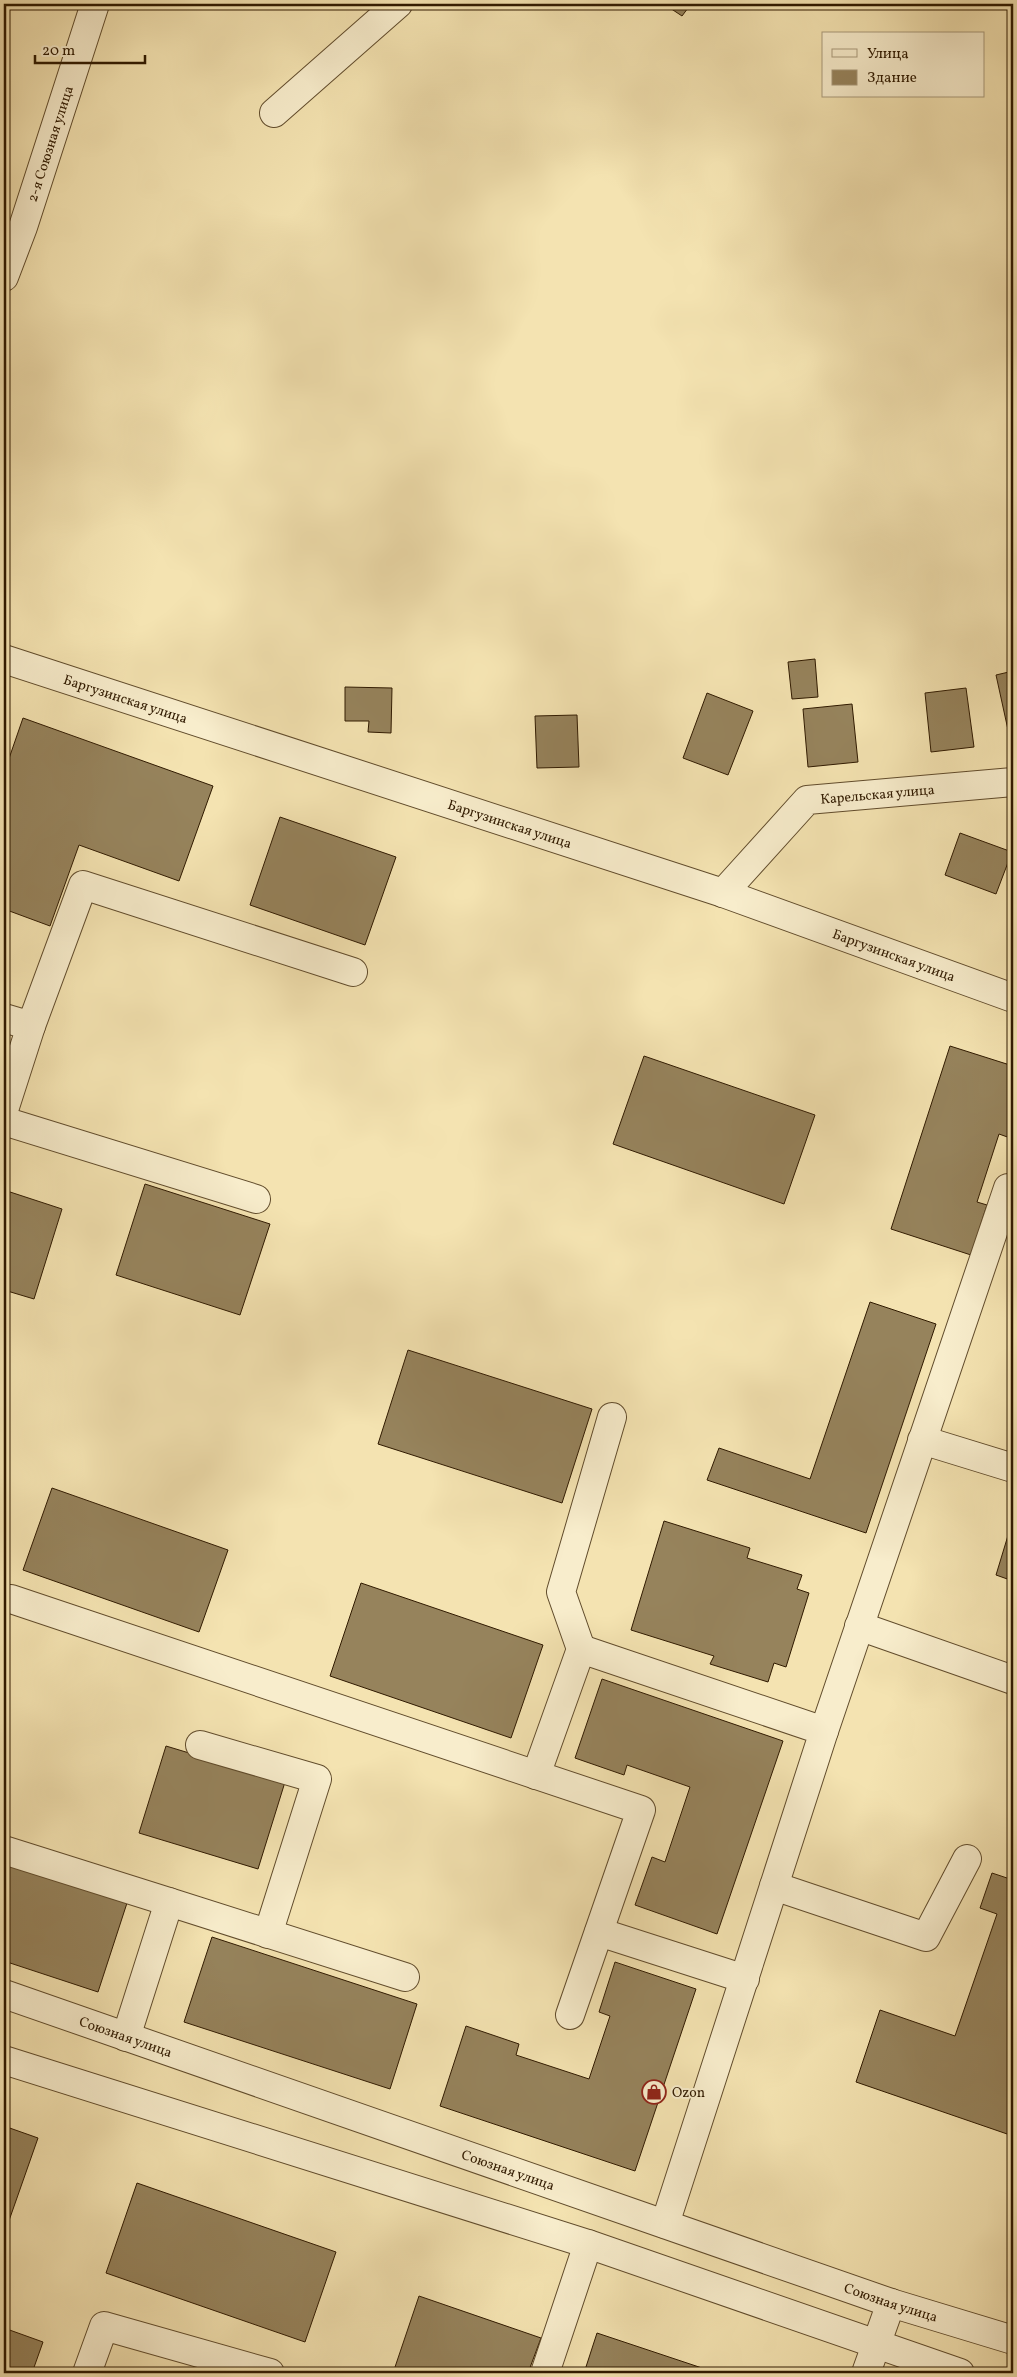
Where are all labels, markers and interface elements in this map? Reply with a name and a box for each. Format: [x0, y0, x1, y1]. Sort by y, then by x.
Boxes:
scale bar [35, 32, 145, 64]
legend [822, 32, 984, 98]
text: 20 m [42, 41, 75, 62]
text: Улица [867, 44, 909, 65]
text: Здание [867, 68, 917, 89]
street label: 2-я Союзная улица [24, 84, 79, 205]
street label: Баргузинская улица [61, 671, 190, 729]
street label: Карельская улица [820, 781, 935, 810]
street label: Баргузинская улица [445, 796, 574, 854]
street label: Баргузинская улица [829, 925, 958, 987]
street label: Союзная улица [76, 2013, 174, 2063]
shop icon: Ozon [641, 2079, 667, 2105]
place label: Ozon [672, 2084, 705, 2103]
street label: Союзная улица [459, 2146, 557, 2196]
street label: Союзная улица [841, 2279, 940, 2328]

